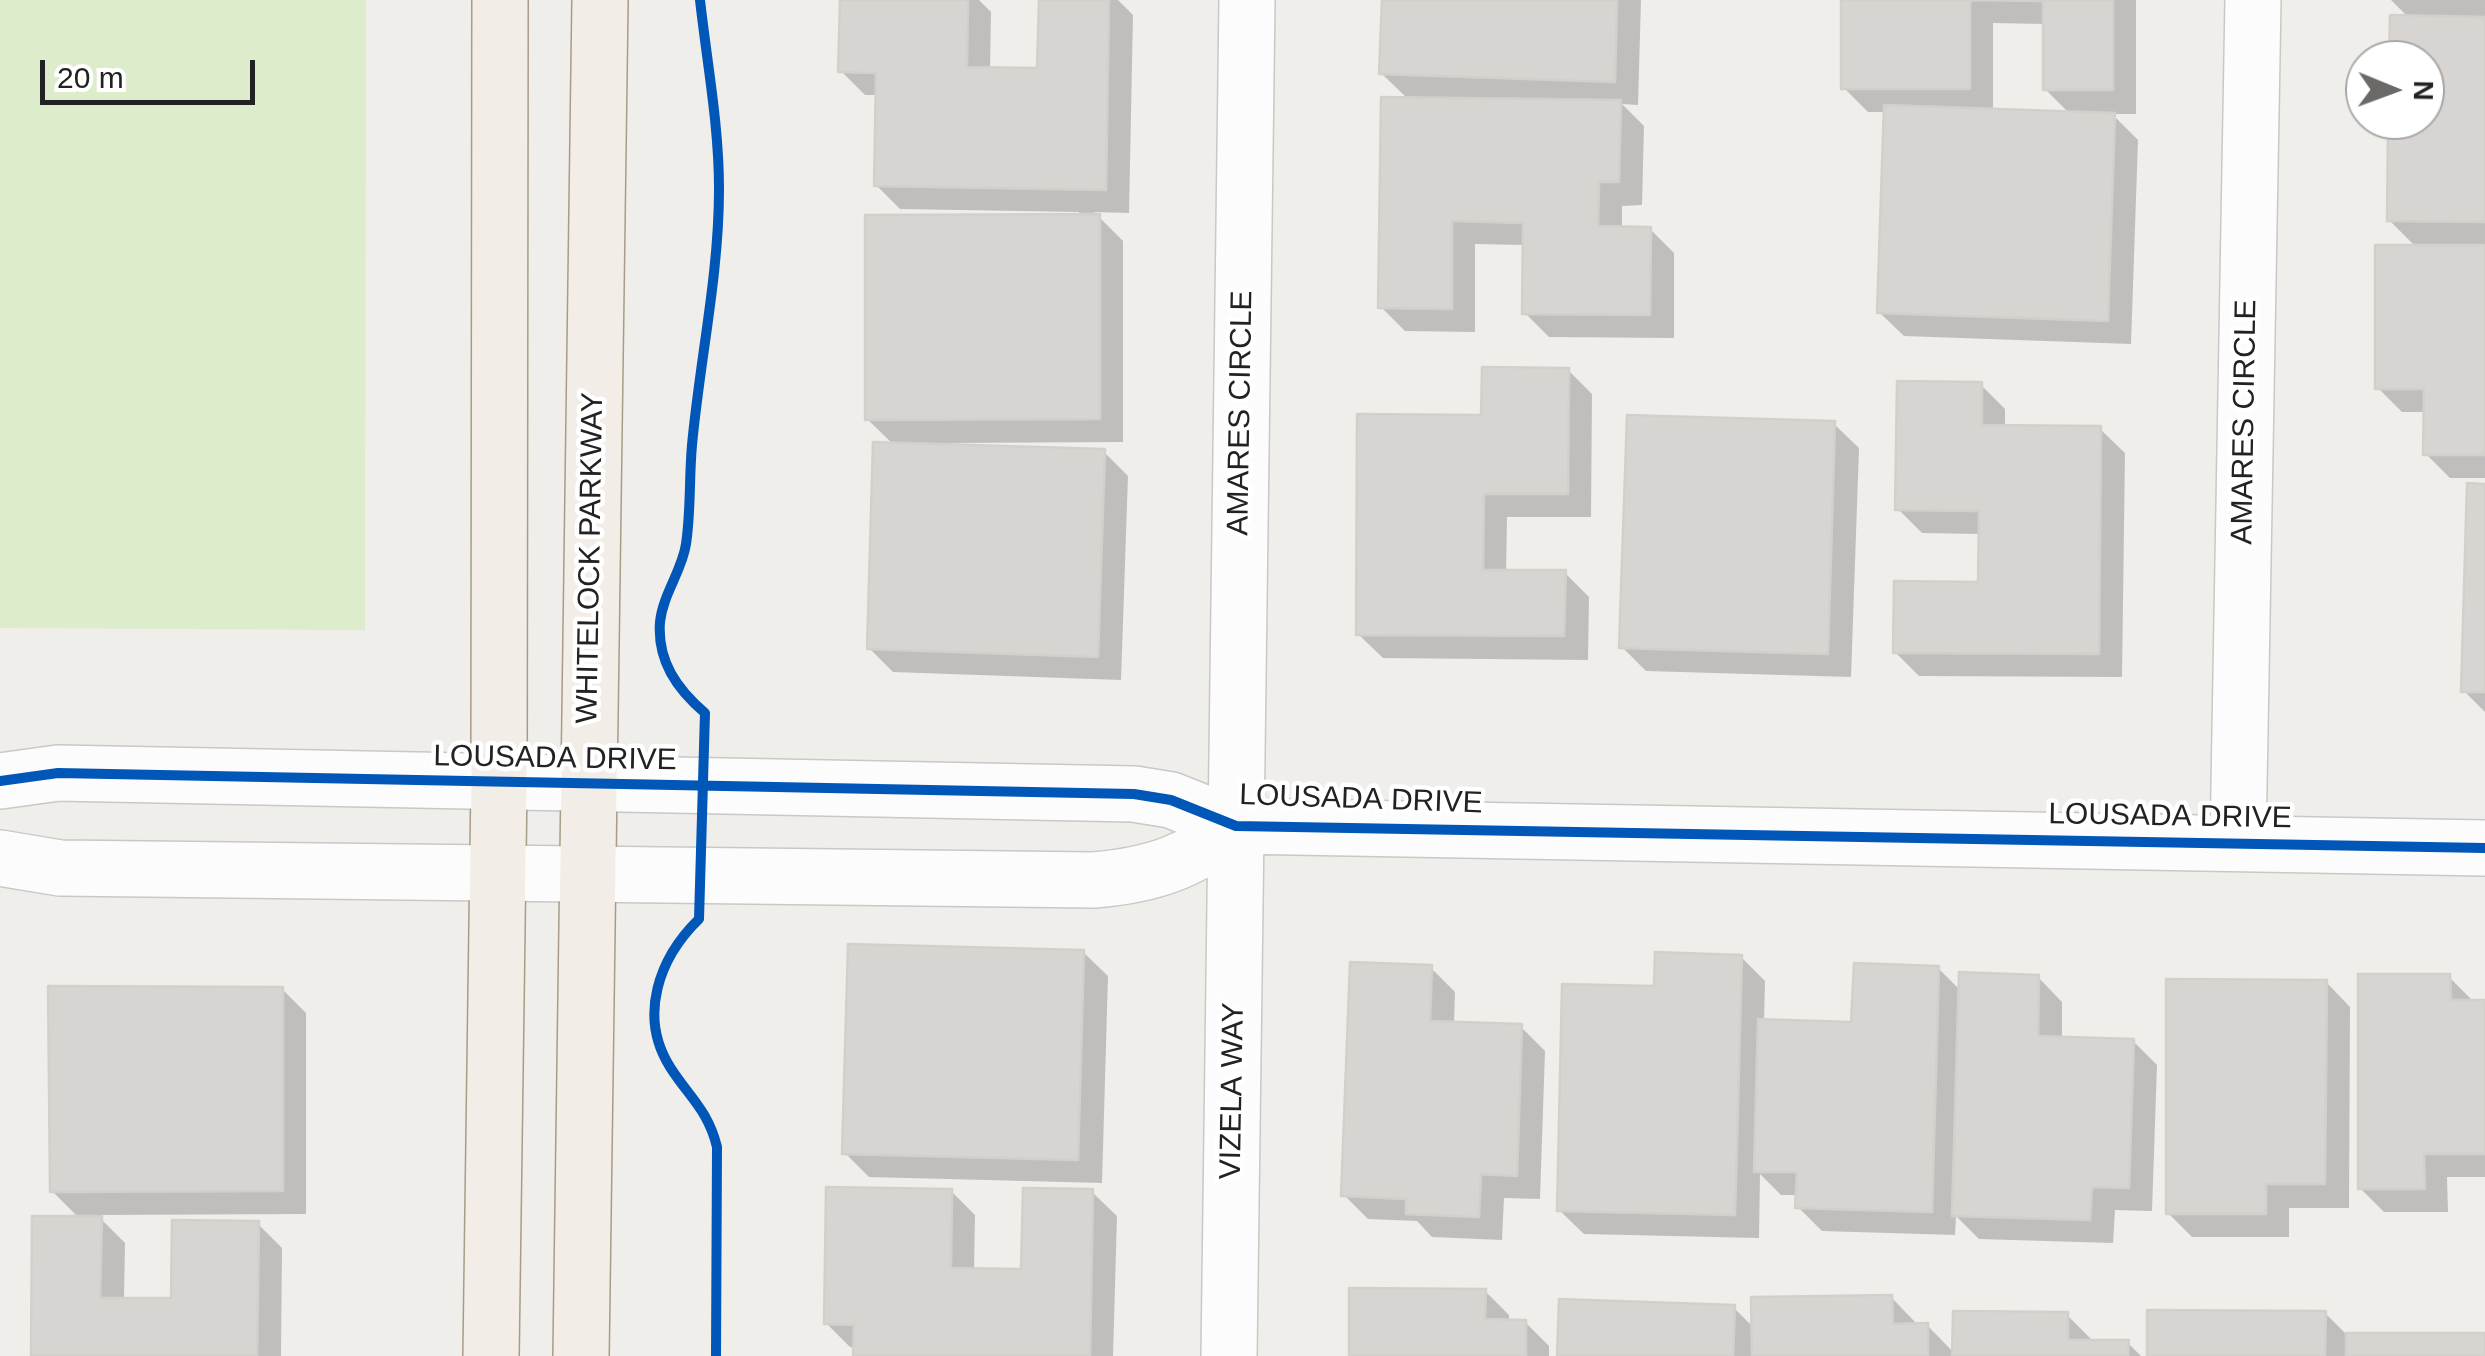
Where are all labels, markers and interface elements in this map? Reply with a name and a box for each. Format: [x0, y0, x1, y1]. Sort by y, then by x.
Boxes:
scale bar [45, 40, 260, 102]
north arrow [2345, 40, 2445, 140]
text: 20 m [57, 61, 124, 94]
text: N [2408, 80, 2439, 101]
street label: AMARES CIRCLE [1221, 290, 1261, 536]
street label: AMARES CIRCLE [2225, 299, 2265, 545]
street label: WHITELOCK PARKWAY [570, 392, 612, 724]
street label: LOUSADA DRIVE [433, 739, 677, 779]
street label: LOUSADA DRIVE [1239, 778, 1483, 822]
street label: LOUSADA DRIVE [2048, 797, 2292, 837]
street label: VIZELA WAY [1213, 1002, 1253, 1180]

